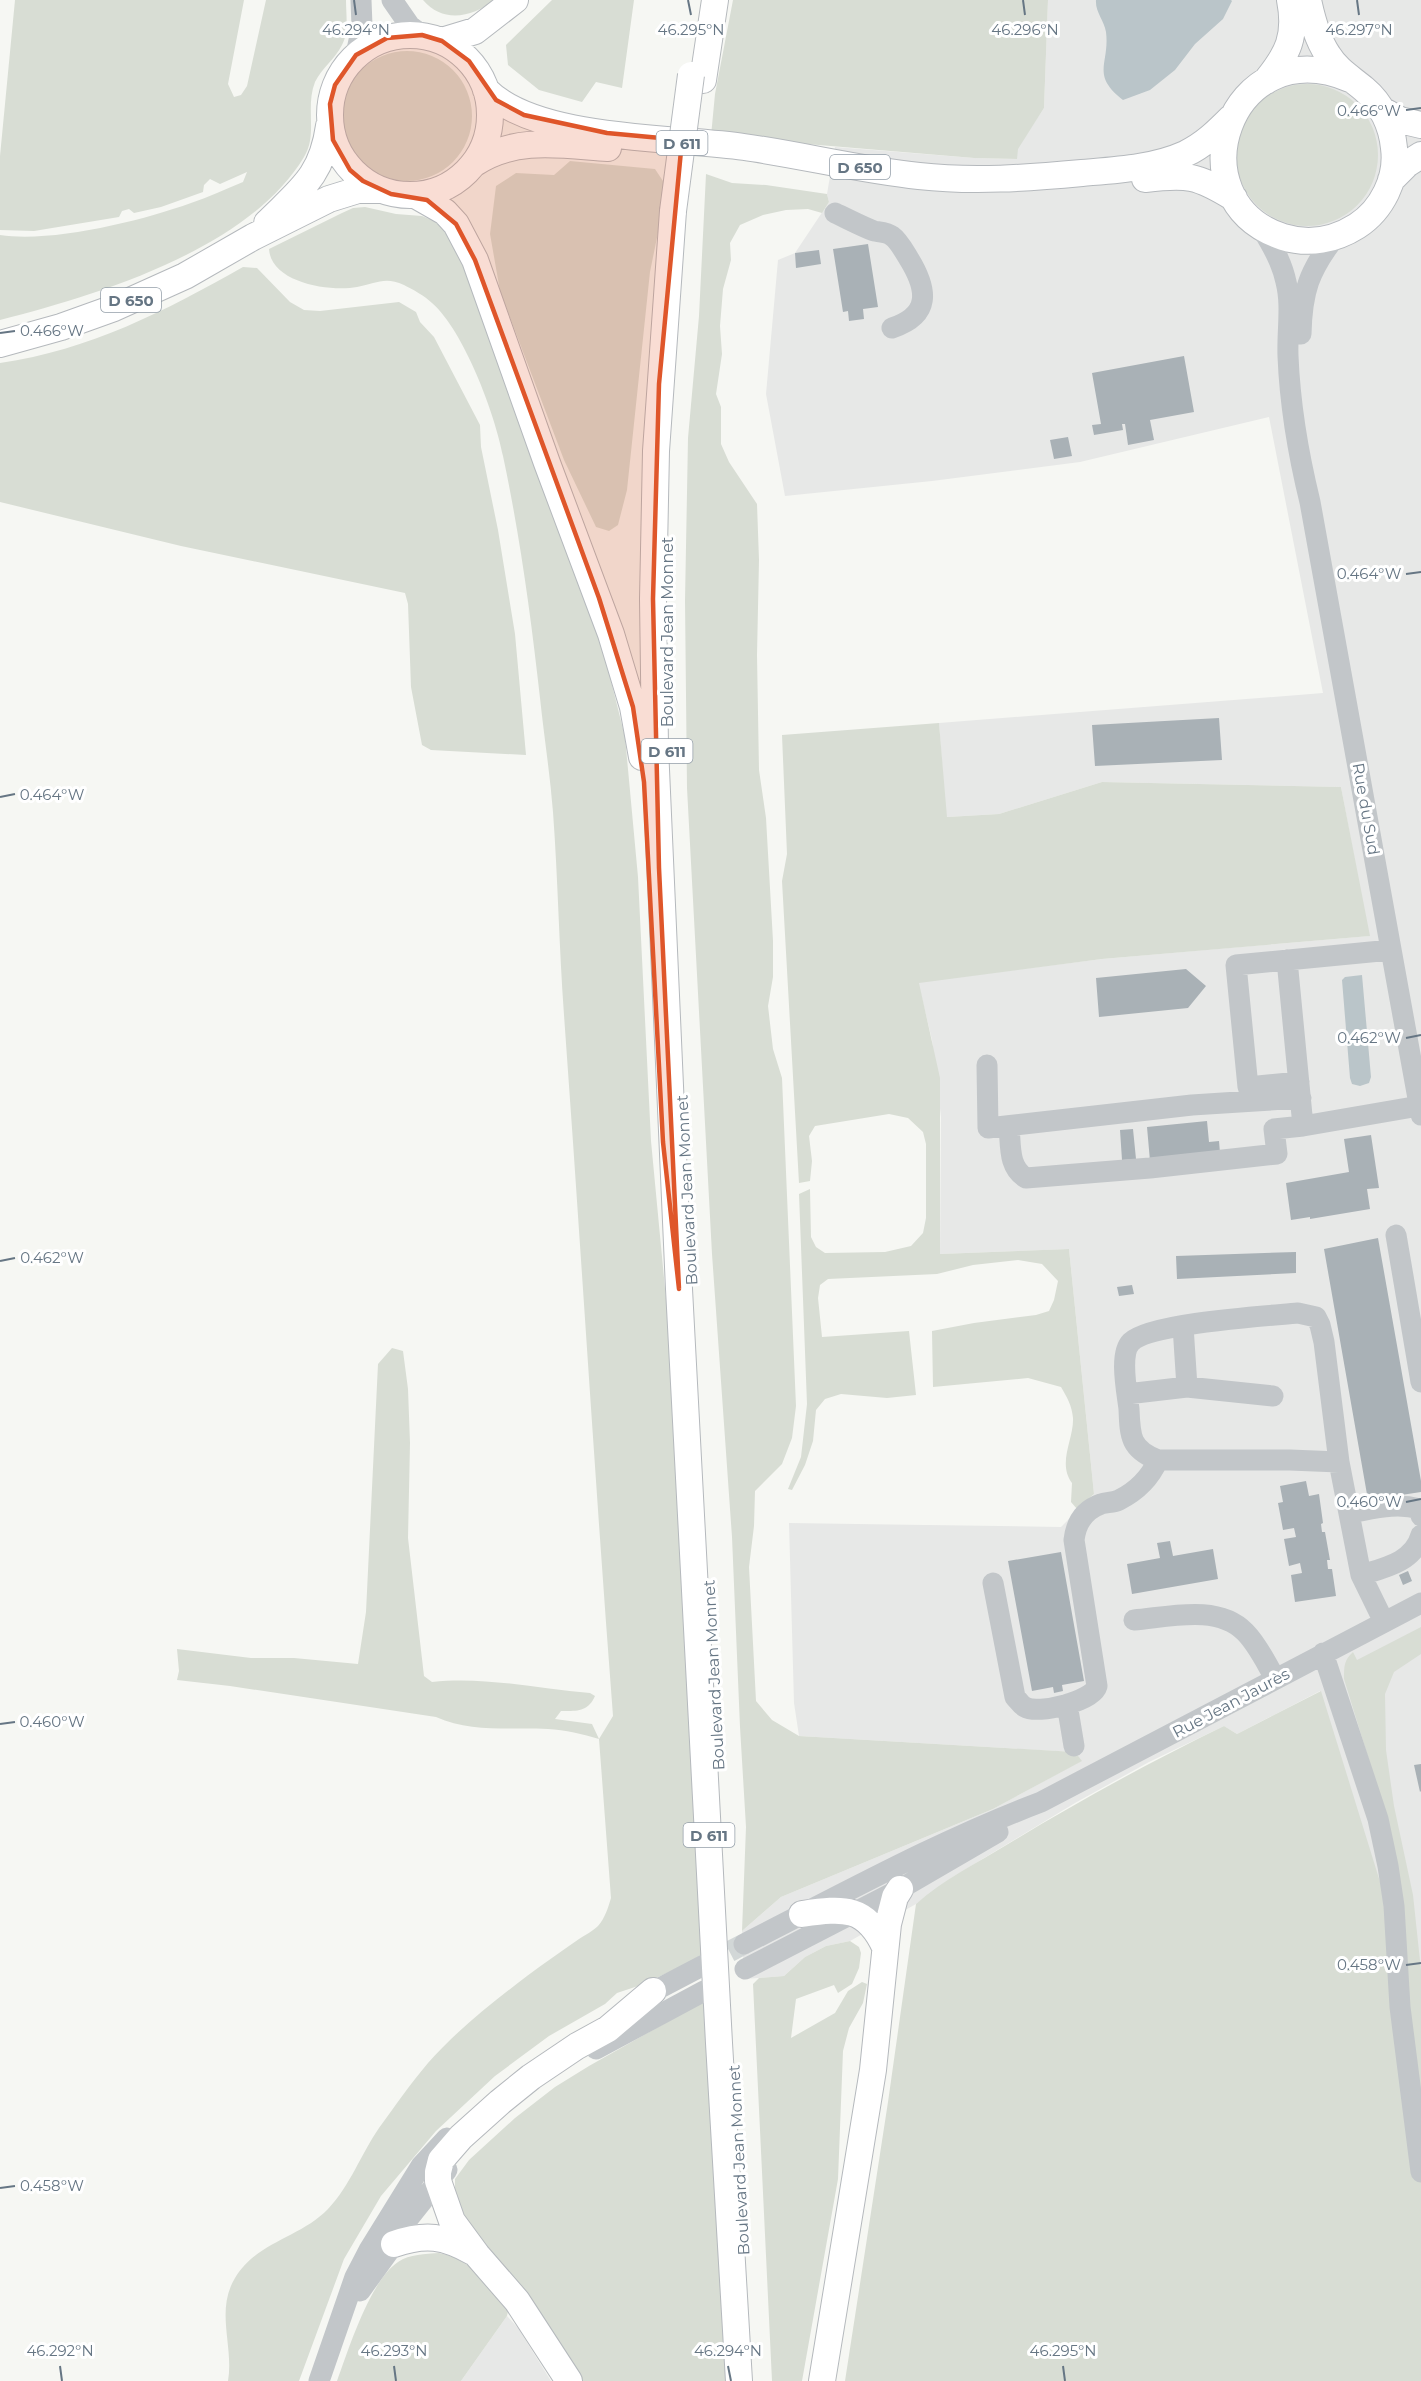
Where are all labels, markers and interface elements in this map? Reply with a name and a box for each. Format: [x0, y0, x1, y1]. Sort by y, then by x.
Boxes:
text: 46.294°N [322, 20, 390, 39]
text: 46.295°N [658, 20, 724, 39]
text: 46.296°N [991, 20, 1059, 39]
text: 46.297°N [1325, 20, 1393, 39]
text: 0.466°W [1337, 101, 1401, 120]
road number: D 611 [656, 131, 708, 155]
road number: D 650 [830, 155, 890, 179]
road number: D 650 [101, 288, 161, 312]
text: 0.466°W [20, 321, 84, 340]
street label: Boulevard Jean Monnet [658, 536, 677, 727]
text: 0.464°W [1337, 564, 1402, 583]
road number: D 611 [642, 739, 692, 763]
street label: Rue du Sud [1349, 761, 1383, 857]
text: 0.464°W [20, 785, 85, 804]
text: 0.462°W [1337, 1028, 1401, 1047]
street label: Boulevard Jean Monnet [672, 1094, 701, 1286]
text: 0.462°W [20, 1248, 84, 1267]
text: 0.460°W [1336, 1492, 1402, 1511]
street label: Boulevard Jean Monnet [699, 1579, 728, 1771]
street label: Rue Jean Jaurès [1169, 1664, 1293, 1742]
text: 0.460°W [19, 1712, 85, 1731]
road number: D 611 [684, 1823, 734, 1847]
text: 0.458°W [1337, 1955, 1401, 1974]
street label: Boulevard Jean Monnet [724, 2064, 753, 2256]
text: 0.458°W [20, 2176, 84, 2195]
text: 46.292°N [26, 2341, 94, 2360]
text: 46.293°N [361, 2341, 427, 2360]
text: 46.294°N [694, 2341, 762, 2360]
text: 46.295°N [1030, 2341, 1096, 2360]

